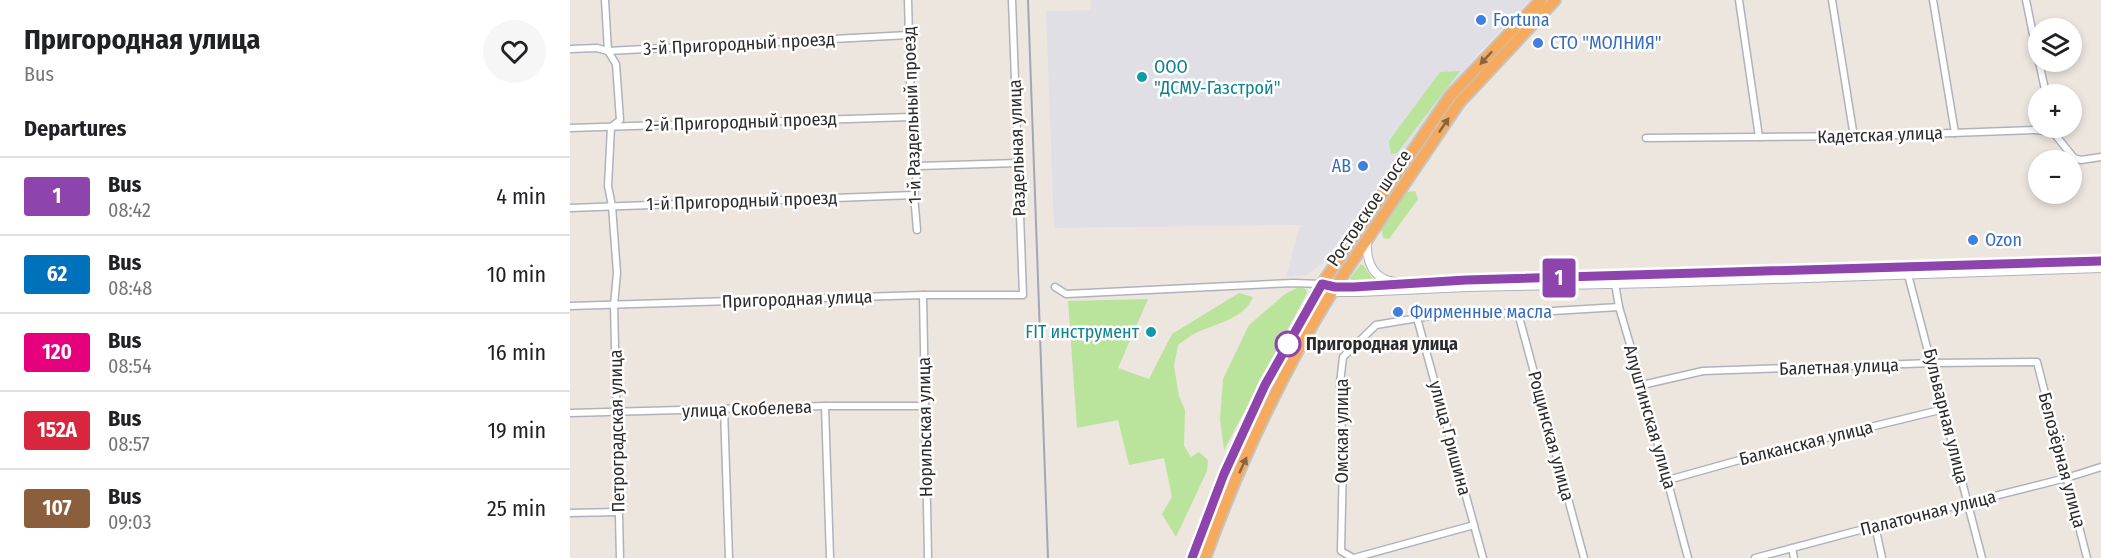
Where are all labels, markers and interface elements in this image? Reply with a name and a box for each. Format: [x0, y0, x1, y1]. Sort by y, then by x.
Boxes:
place label: Fortuna [1493, 9, 1550, 31]
marker: Fortuna [1474, 13, 1488, 27]
map controls [2028, 18, 2082, 204]
button: layers [2028, 18, 2082, 72]
button: heart [483, 20, 546, 83]
text: Пригородная улица [24, 23, 260, 56]
street label: 1-й Раздельный проезд [898, 26, 926, 204]
street label: 3-й Пригородный проезд [643, 28, 835, 60]
place label: СТО "МОЛНИЯ" [1550, 32, 1662, 54]
marker: СТО "МОЛНИЯ" [1531, 36, 1545, 50]
one-way arrow [1479, 50, 1493, 64]
place label: ООО "ДСМУ-Газстрой" [1154, 56, 1281, 99]
text: Bus [24, 62, 54, 86]
marker: ООО "ДСМУ-Газстрой" [1135, 70, 1149, 84]
street label: Раздельная улица [1004, 79, 1030, 217]
button: + [2028, 84, 2082, 138]
street label: 2-й Пригородный проезд [645, 108, 837, 136]
text: Departures [24, 115, 126, 142]
one-way arrow [1438, 117, 1449, 133]
street label: Кадетская улица [1817, 122, 1943, 148]
street label: Ростовское шоссе [1322, 145, 1416, 270]
button: − [2028, 150, 2082, 204]
place label: АВ [1332, 155, 1351, 177]
marker: АВ [1356, 159, 1370, 173]
text: Bus [108, 171, 141, 198]
text: 1 [53, 183, 61, 209]
text: 4 min [496, 183, 546, 210]
street label: 1-й Пригородный проезд [646, 187, 838, 215]
text: 08:42 [108, 198, 151, 222]
place label: Ozon [1985, 229, 2022, 251]
marker: Ozon [1966, 233, 1980, 247]
text: Bus [108, 249, 141, 276]
line badge: 1 [1540, 258, 1578, 298]
text: 62 [47, 261, 67, 287]
text: 10 min [487, 261, 546, 288]
text: 1 [1555, 265, 1563, 291]
text: 08:48 [108, 276, 152, 300]
street label: Пригородная улица [721, 285, 873, 313]
place label: Фирменные масла [1410, 301, 1552, 323]
marker: Фирменные масла [1391, 305, 1405, 319]
place label: FIT инструмент [1025, 321, 1140, 343]
marker: FIT инструмент [1144, 325, 1158, 339]
text: Bus [108, 327, 141, 354]
marker: Пригородная улица [1275, 331, 1301, 357]
place label: Пригородная улица [1306, 333, 1458, 355]
text: 120 [42, 339, 72, 365]
text: 16 min [487, 339, 546, 366]
street label: Алуштинская улица [1619, 342, 1681, 492]
street label: Бульварная улица [1919, 346, 1973, 486]
street label: Петроградская улица [605, 349, 629, 513]
text: 08:54 [108, 354, 152, 378]
street label: Балетная улица [1779, 354, 1900, 380]
street label: Норильская улица [913, 357, 937, 497]
street label: Рощинская улица [1523, 369, 1579, 503]
street label: Омская улица [1331, 378, 1353, 484]
street label: улица Гришина [1424, 378, 1476, 498]
street label: Белозёрная улица [2033, 390, 2091, 530]
street label: улица Скобелева [682, 396, 812, 422]
text: Bus [108, 405, 141, 432]
street label: Балканская улица [1737, 416, 1875, 470]
text: 152A [37, 417, 77, 443]
text: 19 min [488, 417, 546, 444]
text: 08:57 [108, 432, 150, 456]
one-way arrow [1238, 456, 1247, 473]
text: Bus [108, 483, 141, 510]
street label: Палаточная улица [1858, 485, 1998, 541]
text: 107 [43, 495, 71, 521]
text: 25 min [487, 495, 546, 522]
text: 09:03 [108, 510, 151, 534]

